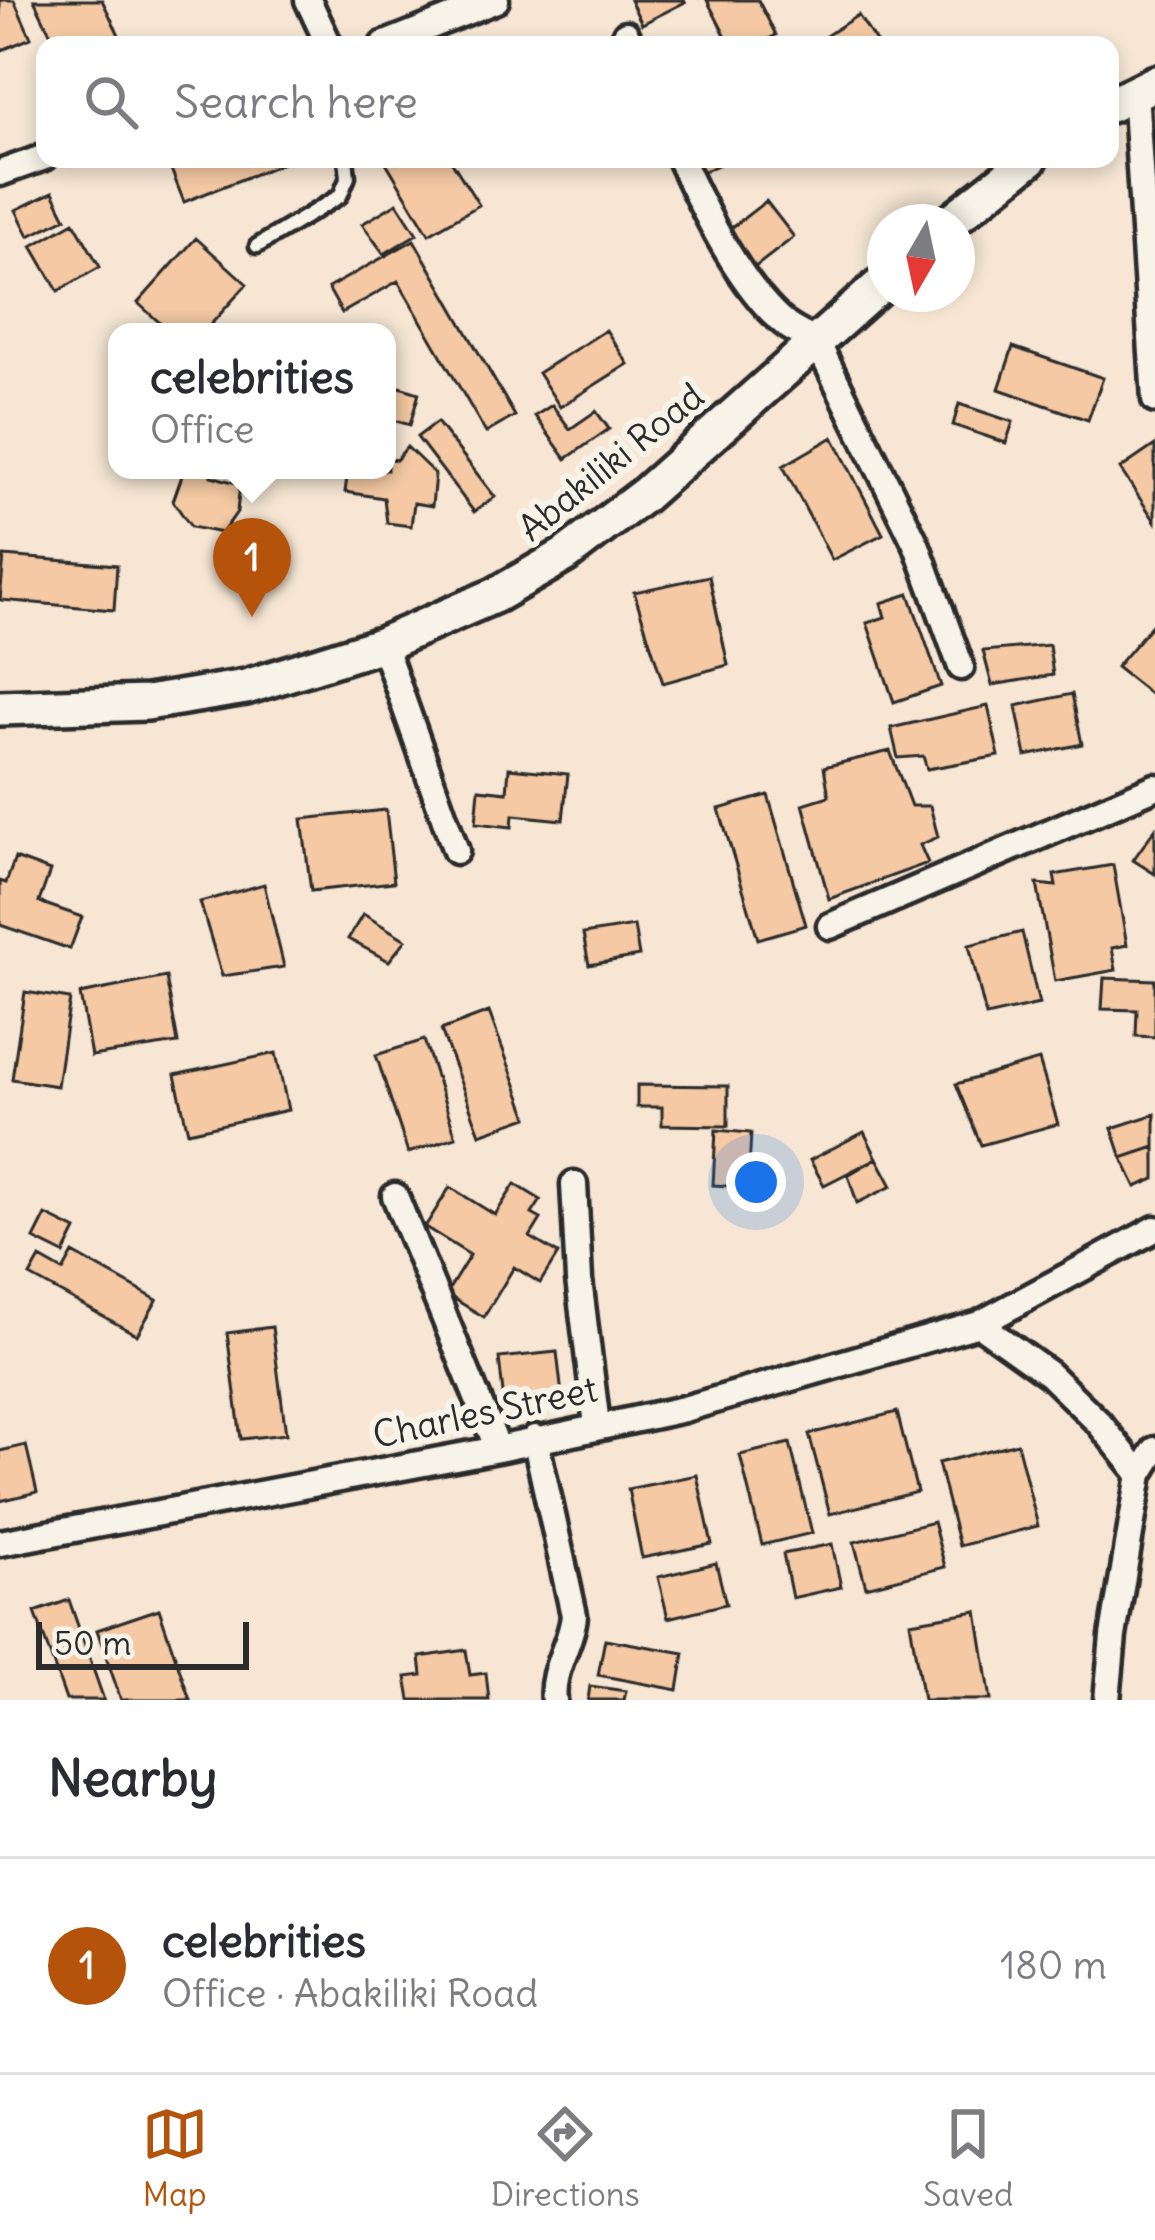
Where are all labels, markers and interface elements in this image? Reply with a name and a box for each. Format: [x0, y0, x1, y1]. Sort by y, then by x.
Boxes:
search box [36, 36, 1119, 168]
icon: search [78, 69, 144, 135]
text: Search here [174, 74, 418, 130]
north arrow [867, 204, 975, 312]
popup [108, 323, 396, 479]
text: celebrities [150, 349, 354, 405]
street label: Abakiliki Road [509, 374, 713, 550]
text: Office [150, 405, 255, 454]
pin: 1 [213, 518, 291, 617]
your location [726, 1152, 786, 1212]
street label: Charles Street [369, 1366, 601, 1458]
scale bar [36, 1616, 249, 1669]
text: 50 m [54, 1622, 131, 1664]
text: Nearby [48, 1746, 217, 1810]
text: celebrities [162, 1913, 366, 1969]
text: 1 [79, 1941, 95, 1990]
text: 180 m [1000, 1941, 1107, 1990]
text: Office · Abakiliki Road [162, 1969, 538, 2018]
tab: Map [142, 2101, 208, 2215]
tab: Directions [491, 2101, 640, 2215]
tab: Saved [923, 2101, 1013, 2215]

